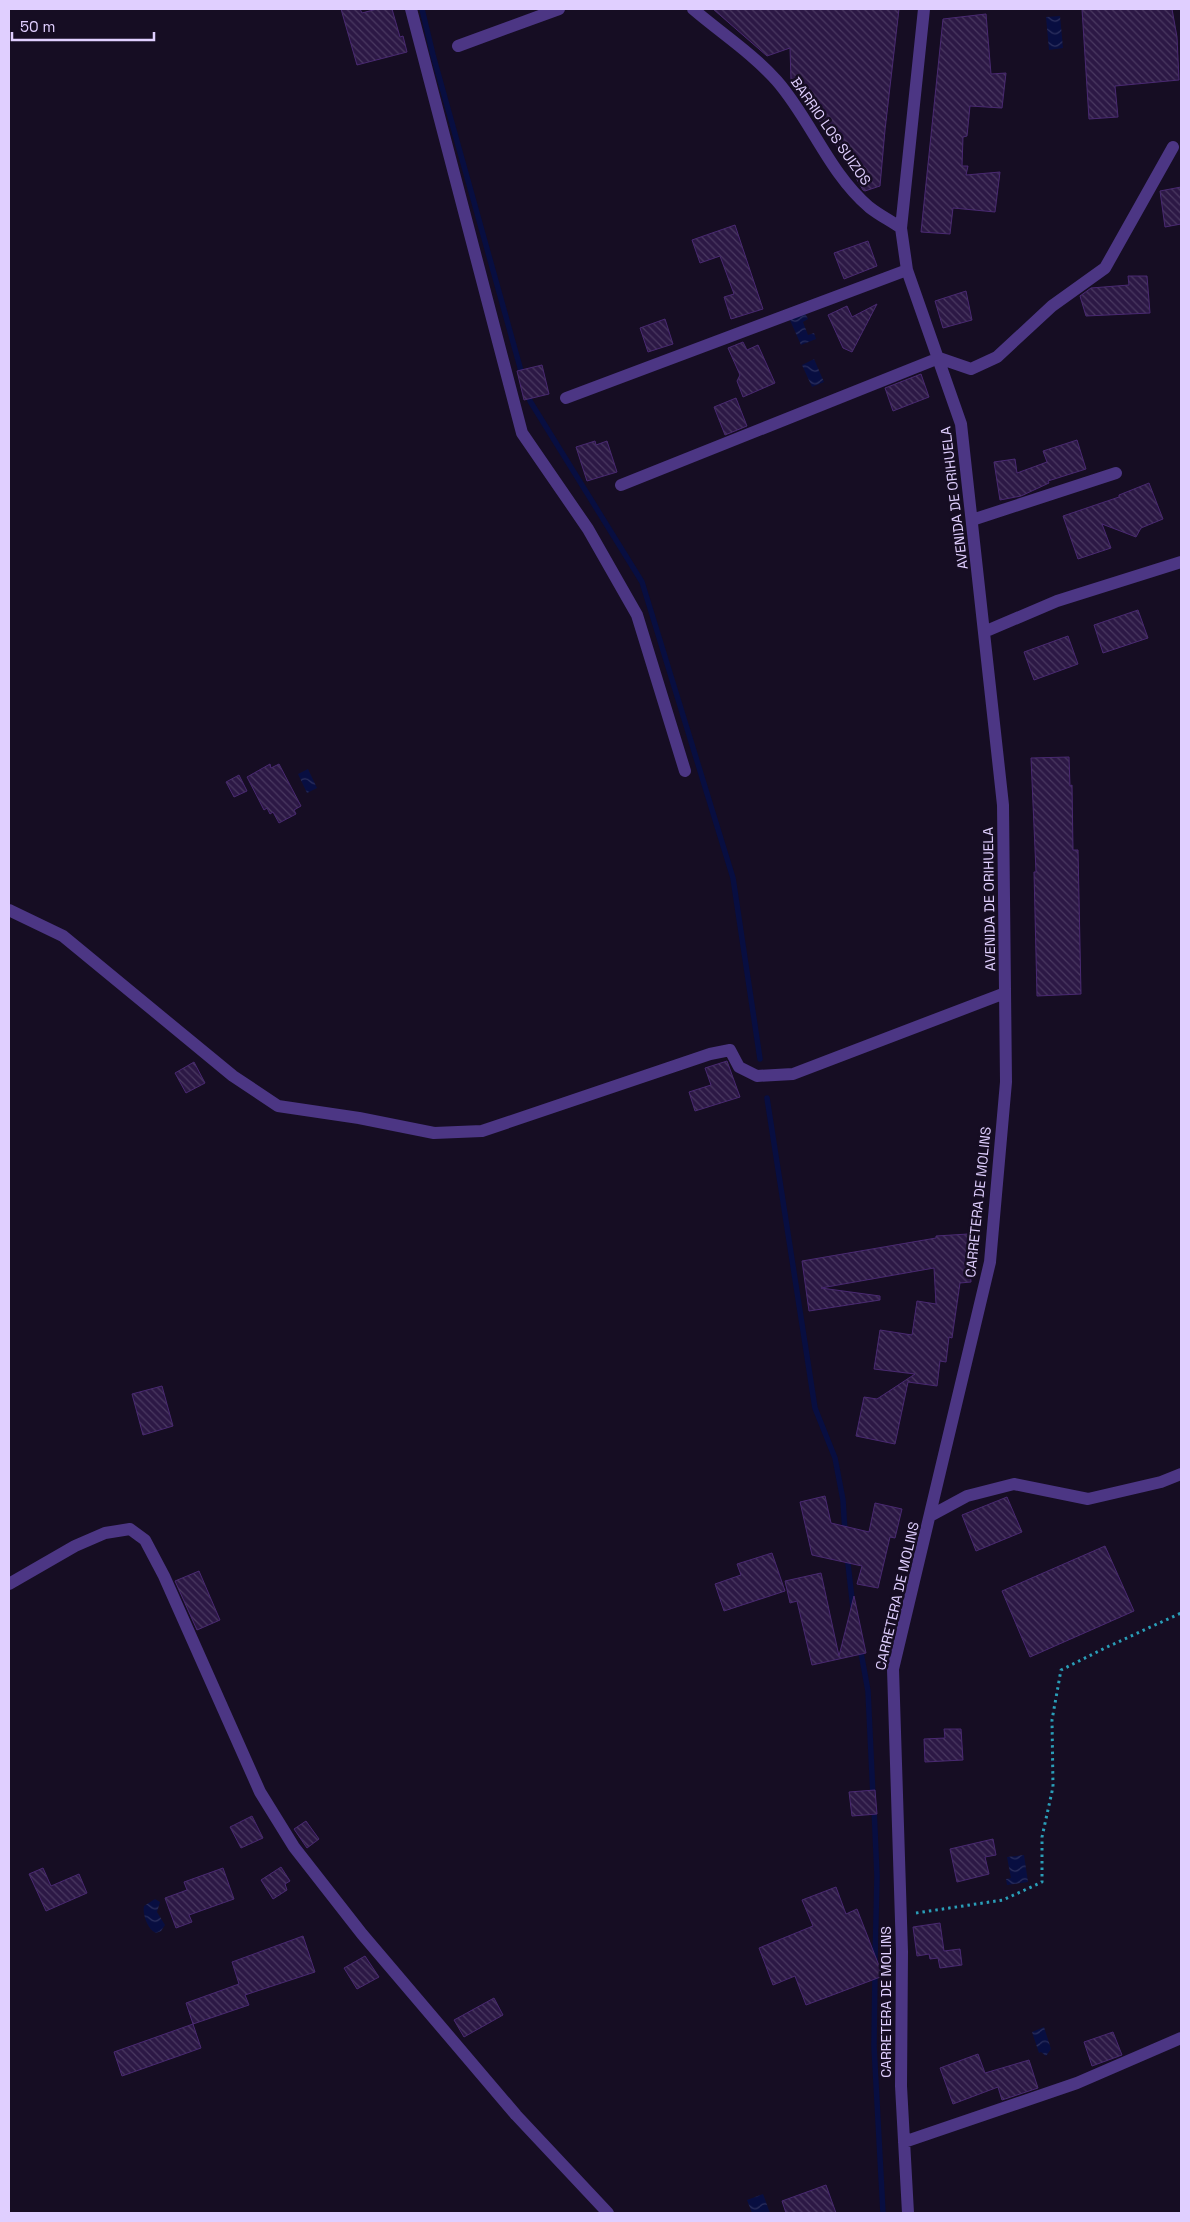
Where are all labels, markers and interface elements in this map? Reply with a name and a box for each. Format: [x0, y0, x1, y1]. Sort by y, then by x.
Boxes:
scale bar [12, 10, 155, 42]
text: 50 m [20, 17, 55, 36]
street label: BARRIO LOS SUIZOS [787, 73, 875, 189]
street label: AVENIDA DE ORIHUELA [936, 425, 972, 571]
street label: AVENIDA DE ORIHUELA [979, 827, 999, 971]
street label: CARRETERA DE MOLINS [961, 1126, 995, 1278]
street label: CARRETERA DE MOLINS [871, 1520, 923, 1672]
street label: CARRETERA DE MOLINS [877, 1926, 895, 2078]

